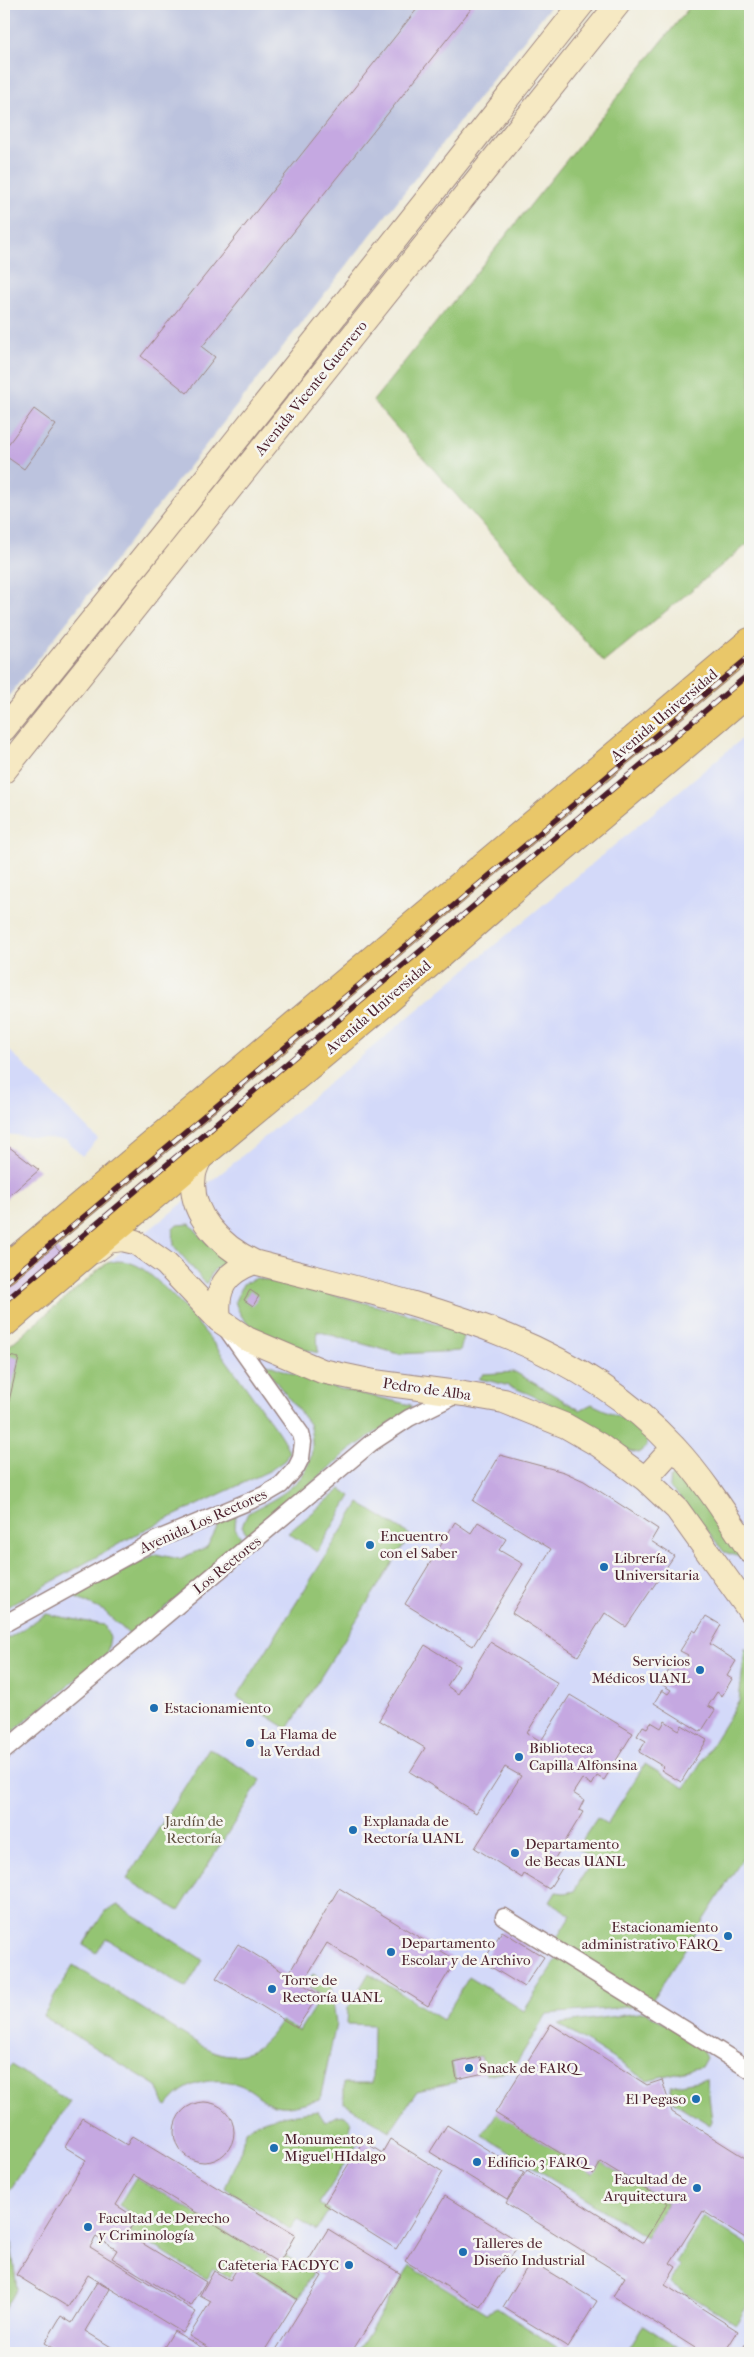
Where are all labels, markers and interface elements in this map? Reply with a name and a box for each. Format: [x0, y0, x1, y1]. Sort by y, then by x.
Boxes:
street label: Avenida Vicente Guerrero [250, 317, 371, 460]
street label: Avenida Universidad [606, 664, 722, 766]
street label: Avenida Universidad [321, 956, 435, 1058]
street label: Pedro de Alba [382, 1374, 473, 1404]
street label: Avenida Los Rectores [136, 1485, 270, 1558]
place label: Encuentro con el Saber [380, 1527, 458, 1562]
street label: Los Rectores [189, 1532, 265, 1598]
marker: Encuentro con el Saber [364, 1539, 376, 1551]
place label: Librería Universitaria [614, 1549, 701, 1584]
marker: Librería Universitaria [598, 1561, 610, 1573]
place label: Servicios Médicos UANL [592, 1652, 690, 1687]
marker: Servicios Médicos UANL [694, 1664, 706, 1676]
place label: Estacionamiento [164, 1699, 271, 1717]
marker: Estacionamiento [148, 1702, 160, 1714]
place label: La Flama de la Verdad [259, 1725, 337, 1760]
marker: La Flama de la Verdad [244, 1737, 256, 1749]
place label: Biblioteca Capilla Alfonsina [529, 1739, 638, 1774]
marker: Biblioteca Capilla Alfonsina [513, 1751, 525, 1763]
park label: Jardín de Rectoría [164, 1812, 224, 1847]
place label: Explanada de Rectoría UANL [363, 1812, 463, 1847]
marker: Explanada de Rectoría UANL [347, 1824, 359, 1836]
place label: Departamento de Becas UANL [525, 1835, 625, 1870]
marker: Departamento de Becas UANL [509, 1847, 521, 1859]
place label: Estacionamiento administrativo FARQ [582, 1918, 723, 1953]
marker: Estacionamiento administrativo FARQ [722, 1930, 734, 1942]
place label: Departamento Escolar y de Archivo [401, 1934, 531, 1969]
marker: Departamento Escolar y de Archivo [385, 1946, 397, 1958]
place label: Torre de Rectoría UANL [282, 1971, 382, 2006]
marker: Torre de Rectoría UANL [266, 1983, 278, 1995]
place label: Snack de FARQ [479, 2059, 583, 2077]
marker: Snack de FARQ [463, 2062, 475, 2074]
place label: El Pegaso [625, 2090, 686, 2108]
marker: El Pegaso [690, 2093, 702, 2105]
place label: Monumento a Miguel HIdalgo [284, 2130, 386, 2165]
marker: Monumento a Miguel HIdalgo [268, 2142, 280, 2154]
place label: Edificio 3 FARQ [487, 2153, 593, 2171]
marker: Edificio 3 FARQ [471, 2156, 483, 2168]
place label: Facultad de Arquitectura [603, 2170, 688, 2205]
marker: Facultad de Arquitectura [691, 2182, 703, 2194]
place label: Facultad de Derecho y Criminología [98, 2209, 230, 2244]
marker: Facultad de Derecho y Criminología [82, 2221, 94, 2233]
place label: Talleres de Diseño Industrial [473, 2234, 585, 2269]
marker: Talleres de Diseño Industrial [457, 2246, 469, 2258]
place label: Cafeteria FACDYC [218, 2256, 339, 2274]
marker: Cafeteria FACDYC [343, 2259, 355, 2271]

